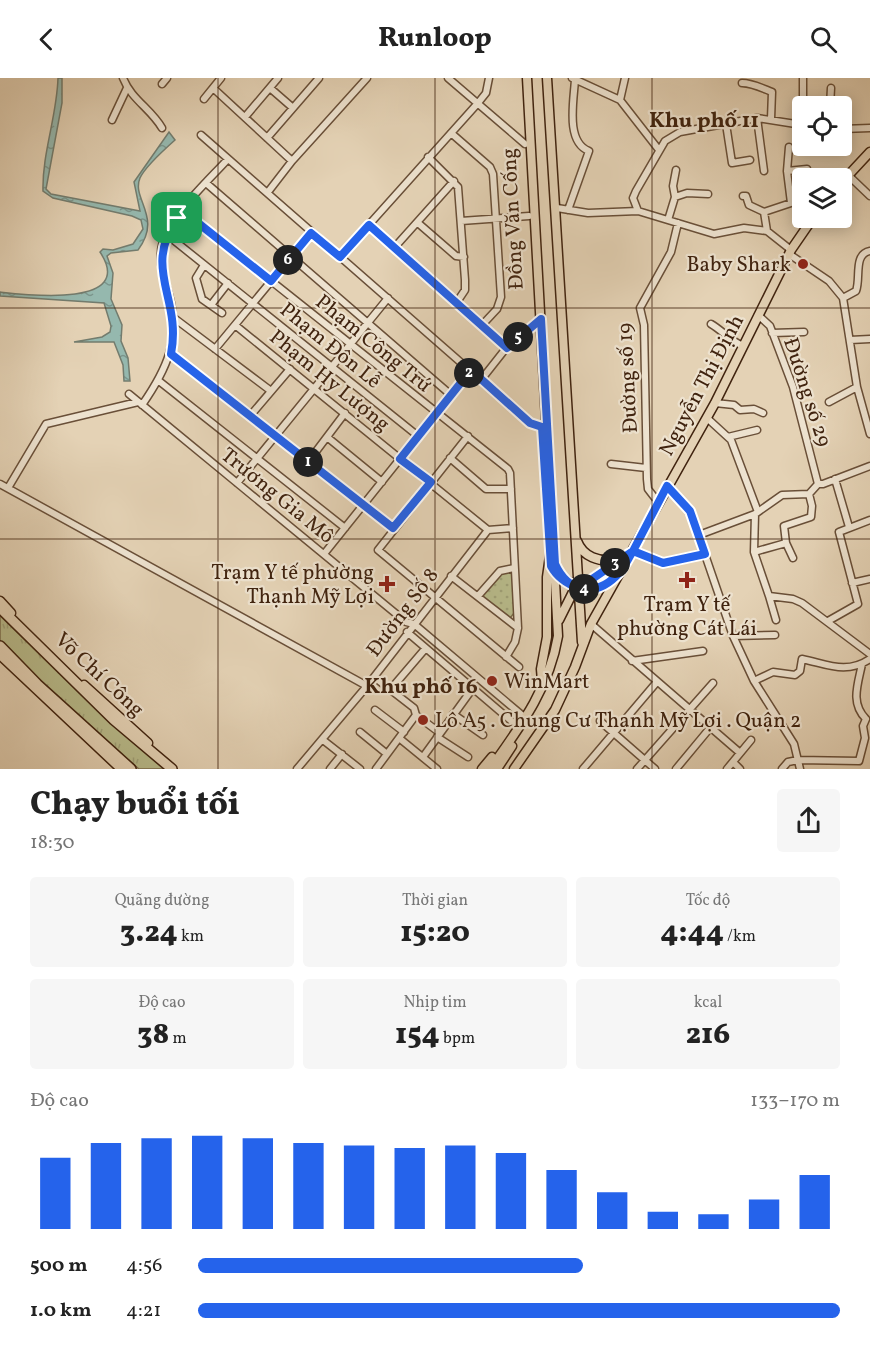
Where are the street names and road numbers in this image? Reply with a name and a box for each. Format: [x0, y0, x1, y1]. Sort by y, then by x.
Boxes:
street label: Đồng Văn Cống [495, 147, 532, 291]
street label: Phạm Công Trứ [309, 288, 437, 400]
street label: Phạm Đôn Lễ [273, 296, 387, 396]
street label: Nguyễn Thị Định [653, 310, 752, 462]
street label: Đường số 19 [611, 322, 646, 434]
street label: Phạm Hy Lượng [262, 323, 396, 439]
street label: Đường số 29 [775, 334, 838, 451]
street label: Trương Gia Mô [214, 441, 340, 551]
street label: Đường Số 8 [360, 562, 446, 663]
street label: Võ Chí Công [48, 626, 150, 724]

